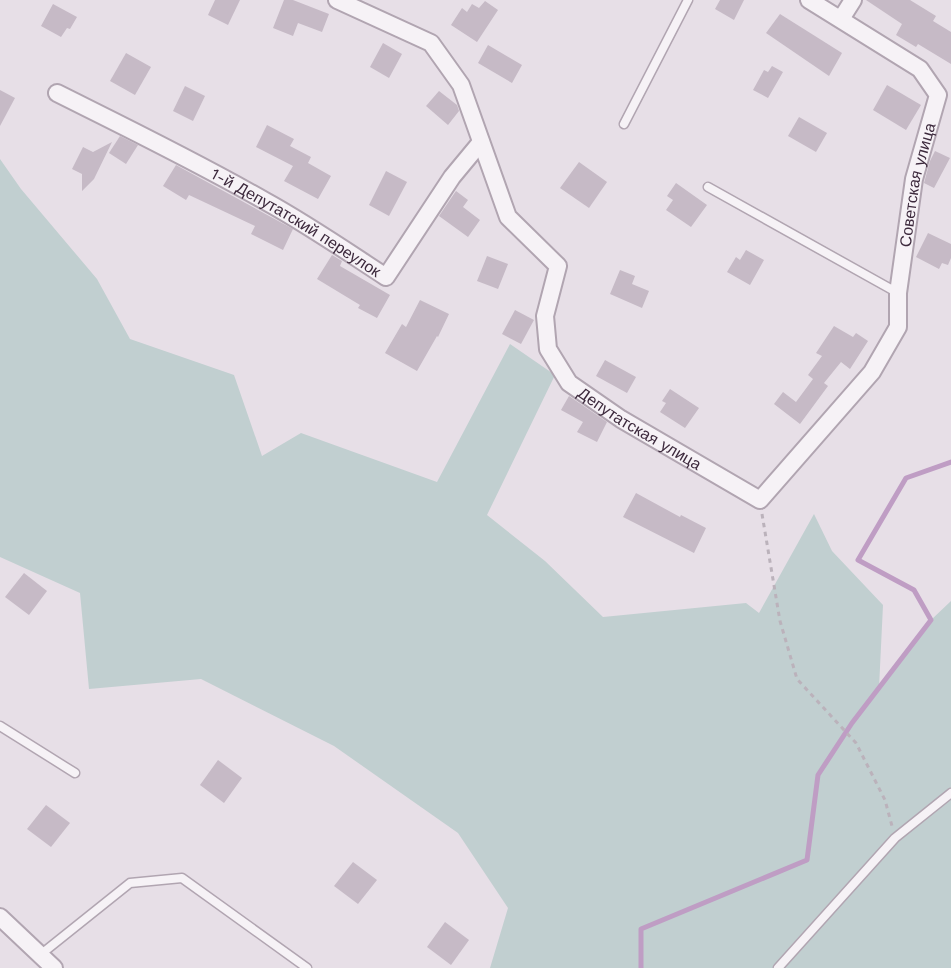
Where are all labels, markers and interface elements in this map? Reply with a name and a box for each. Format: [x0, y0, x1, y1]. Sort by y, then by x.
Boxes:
street label: Советская улица [896, 120, 940, 248]
street label: 1-й Депутатский переулок [208, 164, 385, 282]
street label: Депутатская улица [574, 383, 705, 474]

